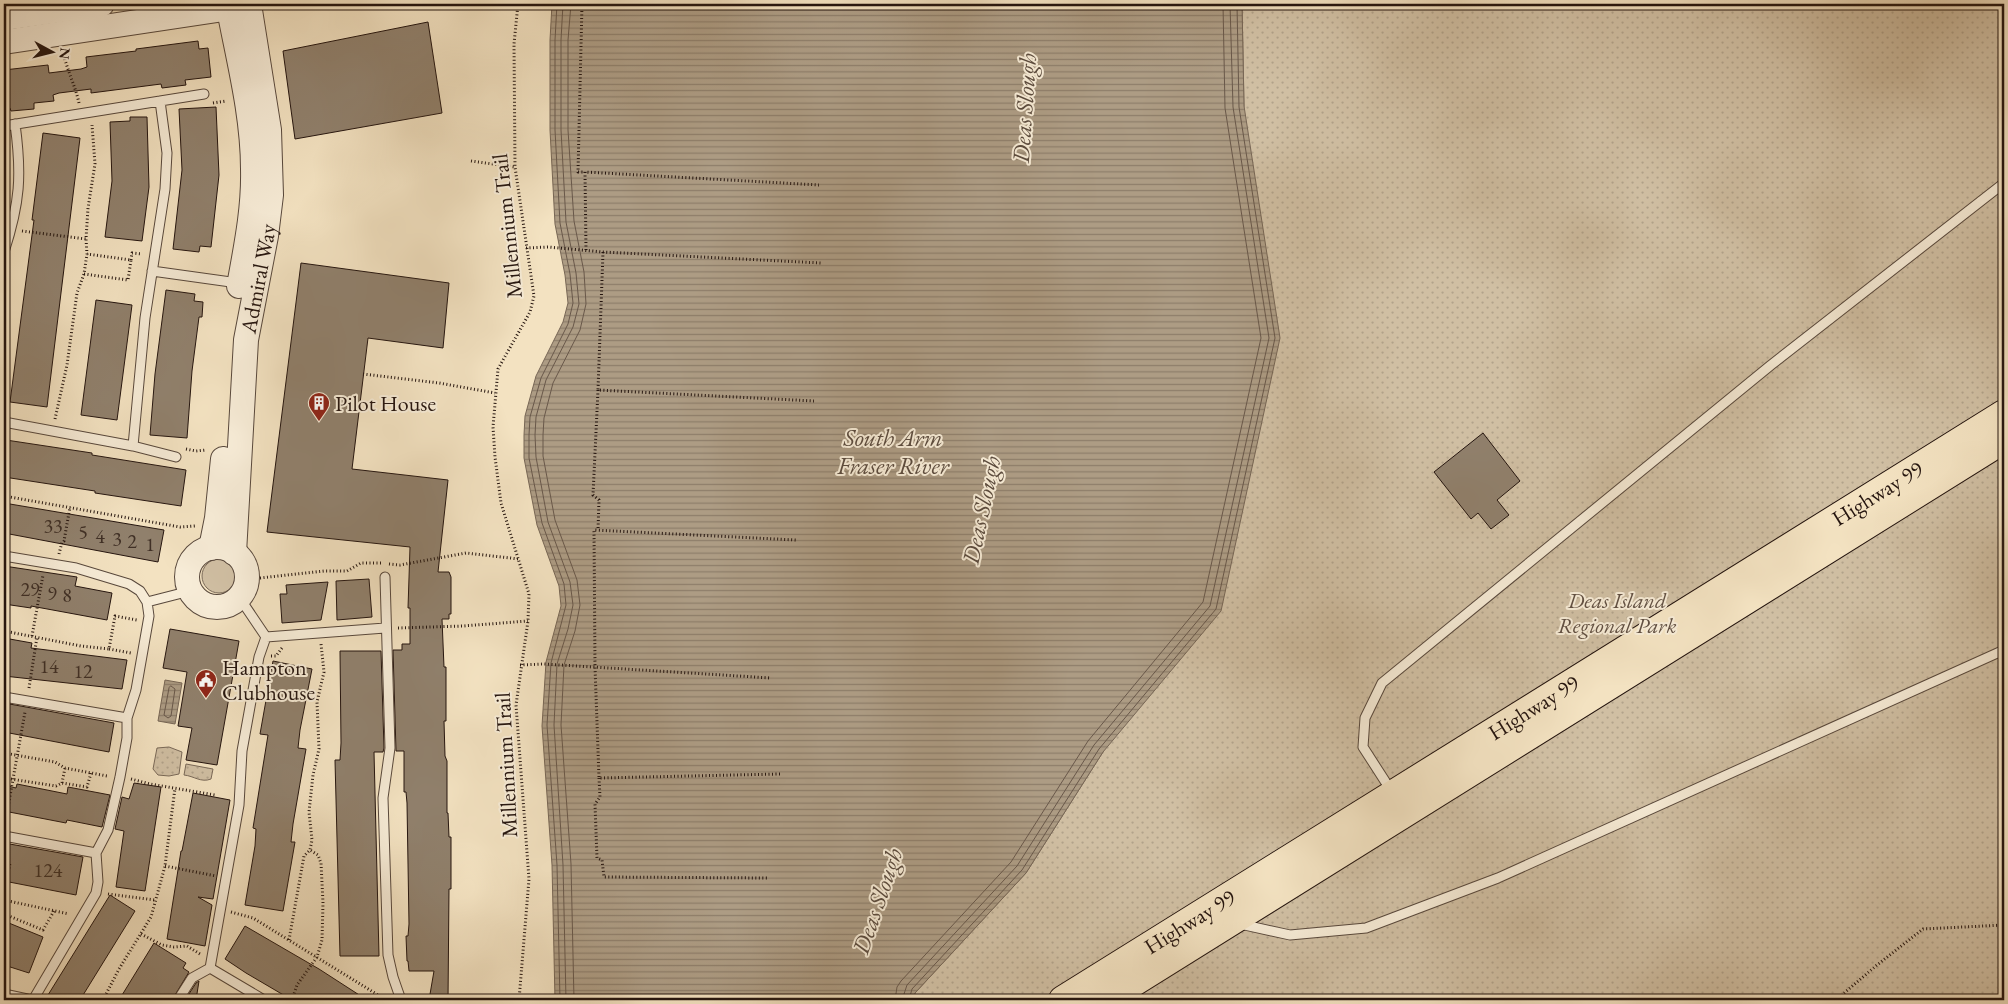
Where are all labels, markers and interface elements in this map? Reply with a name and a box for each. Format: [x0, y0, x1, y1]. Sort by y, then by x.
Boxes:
north arrow [28, 28, 78, 78]
text: N [55, 47, 75, 61]
water label: Deas Slough [1005, 52, 1043, 165]
street label: Millennium Trail [485, 152, 529, 300]
street label: Admiral Way [233, 222, 282, 337]
place label: Pilot House [335, 389, 436, 418]
building icon: Pilot House [307, 391, 331, 422]
water label: South Arm Fraser River [836, 422, 951, 481]
water label: Deas Slough [954, 453, 1008, 568]
street label: Highway 99 [1826, 454, 1928, 532]
house number: 33 [43, 513, 63, 539]
house number: 5 [78, 519, 88, 545]
house number: 4 [95, 523, 105, 549]
house number: 3 [112, 526, 122, 552]
house number: 2 [127, 528, 137, 554]
house number: 1 [145, 531, 155, 557]
house number: 29 [20, 576, 40, 602]
house number: 9 [47, 580, 57, 606]
house number: 8 [62, 582, 72, 608]
park label: Deas Island Regional Park [1558, 586, 1676, 640]
house number: 14 [39, 653, 59, 679]
place label: Hampton Clubhouse [222, 653, 315, 707]
house number: 12 [73, 658, 93, 684]
public building icon: Hampton Clubhouse [194, 668, 218, 699]
street label: Highway 99 [1482, 668, 1585, 746]
street label: Millennium Trail [488, 692, 524, 838]
water label: Deas Slough [844, 844, 910, 959]
house number: 124 [34, 857, 63, 883]
street label: Highway 99 [1138, 882, 1241, 961]

